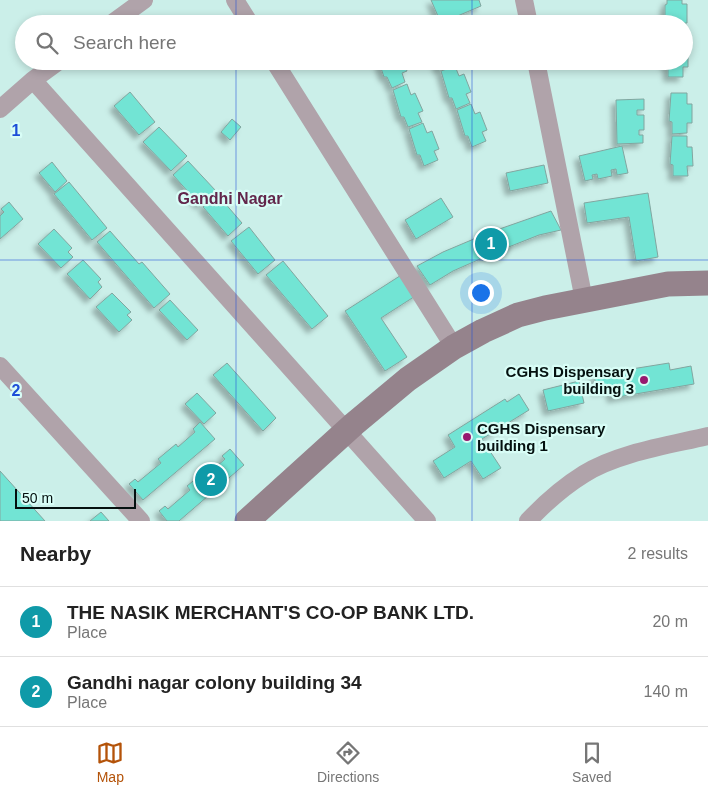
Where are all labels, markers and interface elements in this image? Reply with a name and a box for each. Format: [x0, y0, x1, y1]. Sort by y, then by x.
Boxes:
search box [15, 15, 693, 70]
icon: search [33, 29, 61, 57]
text: Search here [73, 32, 177, 53]
text: 1 [12, 122, 21, 139]
district label: Gandhi Nagar [178, 190, 282, 207]
pin: 1 [475, 225, 507, 263]
your location [468, 280, 494, 306]
place label: CGHS Dispensary building 3 [506, 363, 635, 397]
marker: CGHS Dispensary building 3 [638, 374, 650, 386]
text: 2 [12, 382, 21, 399]
place label: CGHS Dispensary building 1 [477, 420, 606, 454]
marker: CGHS Dispensary building 1 [461, 431, 473, 443]
pin: 2 [195, 461, 227, 499]
scale bar [15, 486, 136, 509]
text: 50 m [22, 490, 53, 506]
text: Nearby [20, 542, 91, 565]
text: 2 results [628, 545, 688, 562]
text: THE NASIK MERCHANT'S CO-OP BANK LTD. [67, 602, 474, 623]
text: 1 [32, 613, 40, 630]
text: 20 m [652, 613, 688, 630]
text: Place [67, 624, 107, 641]
text: Gandhi nagar colony building 34 [67, 672, 362, 693]
text: 2 [32, 683, 40, 700]
text: 140 m [644, 683, 688, 700]
text: Place [67, 694, 107, 711]
tab: Map [96, 739, 124, 785]
tab: Directions [317, 739, 379, 785]
tab: Saved [572, 739, 612, 785]

